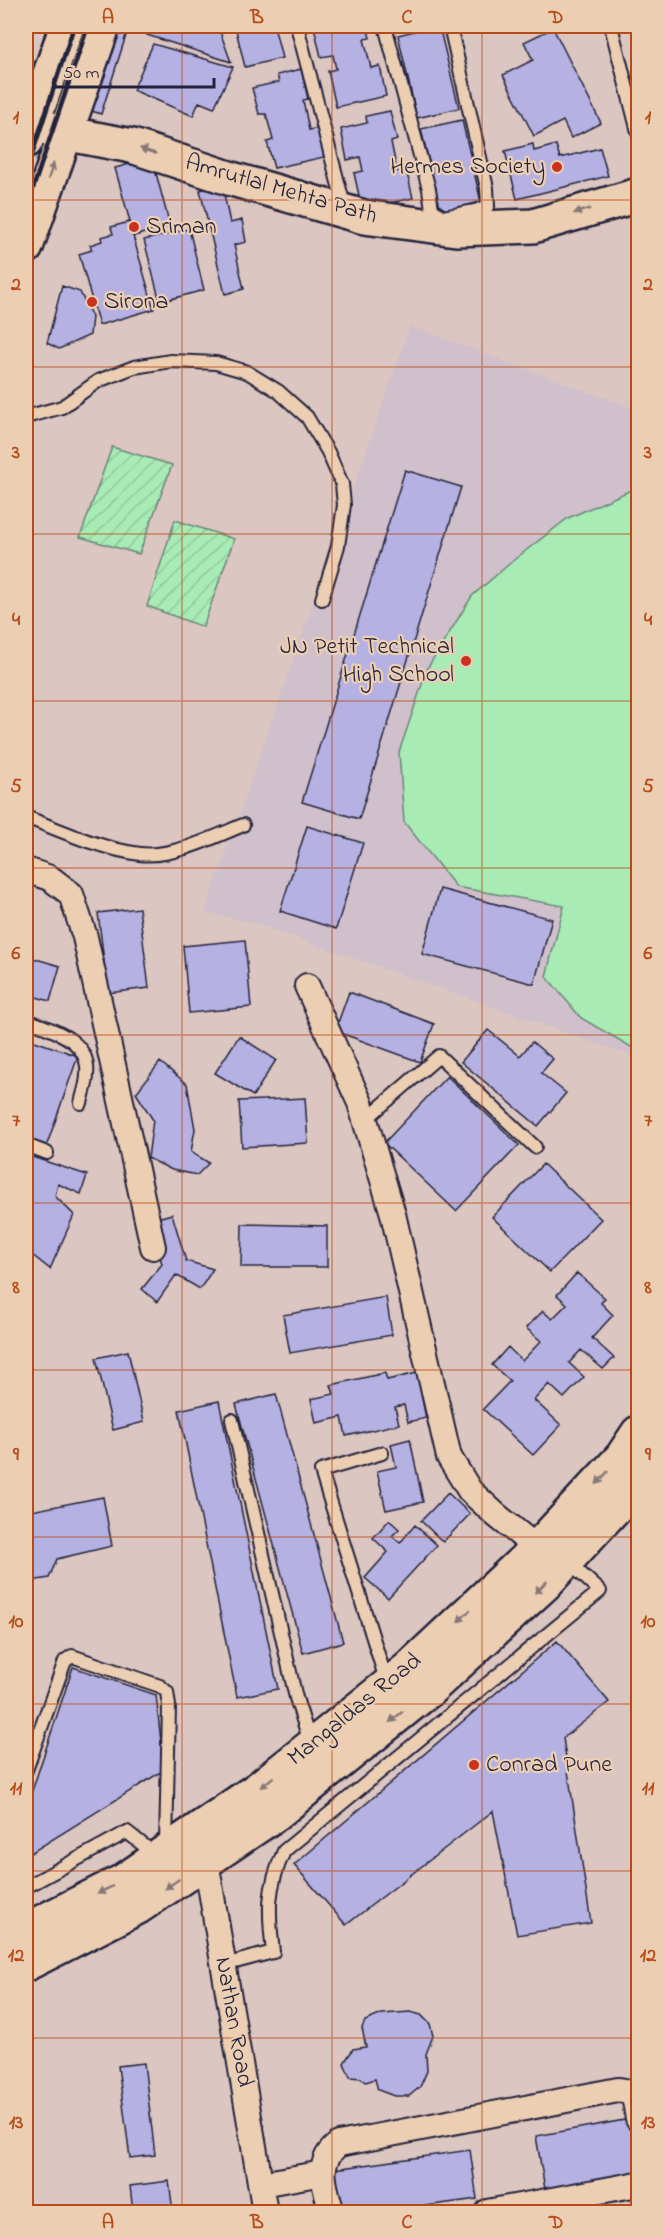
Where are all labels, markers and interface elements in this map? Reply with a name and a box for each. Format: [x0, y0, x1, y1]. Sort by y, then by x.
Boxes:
text: A [102, 4, 114, 33]
text: B [249, 4, 264, 33]
text: C [402, 4, 413, 33]
text: D [548, 4, 563, 33]
scale bar [54, 51, 214, 89]
text: 50 m [63, 61, 100, 87]
text: 1 [13, 104, 20, 133]
text: 1 [645, 104, 652, 133]
one-way arrow [139, 146, 157, 155]
street label: Amrutlal Mehta Path [181, 146, 381, 234]
place label: Hermes Society [390, 150, 545, 186]
marker: Hermes Society [550, 160, 564, 174]
one-way arrow [46, 162, 56, 180]
one-way arrow [573, 207, 591, 216]
place label: Sriman [146, 210, 217, 245]
marker: Sriman [127, 220, 141, 234]
text: 2 [10, 271, 21, 300]
text: 2 [642, 271, 653, 300]
place label: Sirona [104, 285, 168, 320]
marker: Sirona [85, 295, 99, 309]
text: 3 [11, 439, 20, 468]
text: 3 [643, 439, 652, 468]
text: 4 [12, 606, 21, 635]
text: 4 [644, 606, 653, 635]
place label: JN Petit Technical High School [280, 630, 454, 693]
marker: JN Petit Technical High School [459, 654, 473, 668]
text: 5 [10, 773, 22, 802]
text: 5 [642, 773, 654, 802]
text: 6 [12, 940, 21, 969]
text: 6 [644, 940, 653, 969]
text: 7 [12, 1107, 21, 1136]
text: 7 [644, 1107, 653, 1136]
text: 8 [11, 1274, 20, 1303]
text: 8 [643, 1274, 652, 1303]
text: 9 [12, 1441, 20, 1470]
text: 9 [644, 1441, 652, 1470]
one-way arrow [595, 1471, 609, 1486]
one-way arrow [533, 1580, 548, 1594]
text: 10 [9, 1608, 24, 1637]
text: 10 [641, 1608, 656, 1637]
one-way arrow [457, 1609, 472, 1623]
street label: Mangaldas Road [280, 1644, 430, 1775]
one-way arrow [389, 1710, 404, 1723]
place label: Conrad Pune [486, 1748, 612, 1783]
marker: Conrad Pune [467, 1758, 481, 1772]
text: 11 [10, 1775, 23, 1804]
one-way arrow [259, 1775, 274, 1787]
text: 11 [642, 1775, 655, 1804]
one-way arrow [165, 1878, 181, 1890]
one-way arrow [96, 1885, 113, 1895]
text: 12 [8, 1942, 24, 1971]
text: 12 [640, 1942, 656, 1971]
street label: Nathan Road [204, 1954, 262, 2090]
text: 13 [9, 2109, 23, 2138]
text: 13 [641, 2109, 655, 2138]
text: A [102, 2209, 114, 2238]
text: B [249, 2209, 264, 2238]
text: C [402, 2209, 413, 2238]
text: D [548, 2209, 563, 2238]

